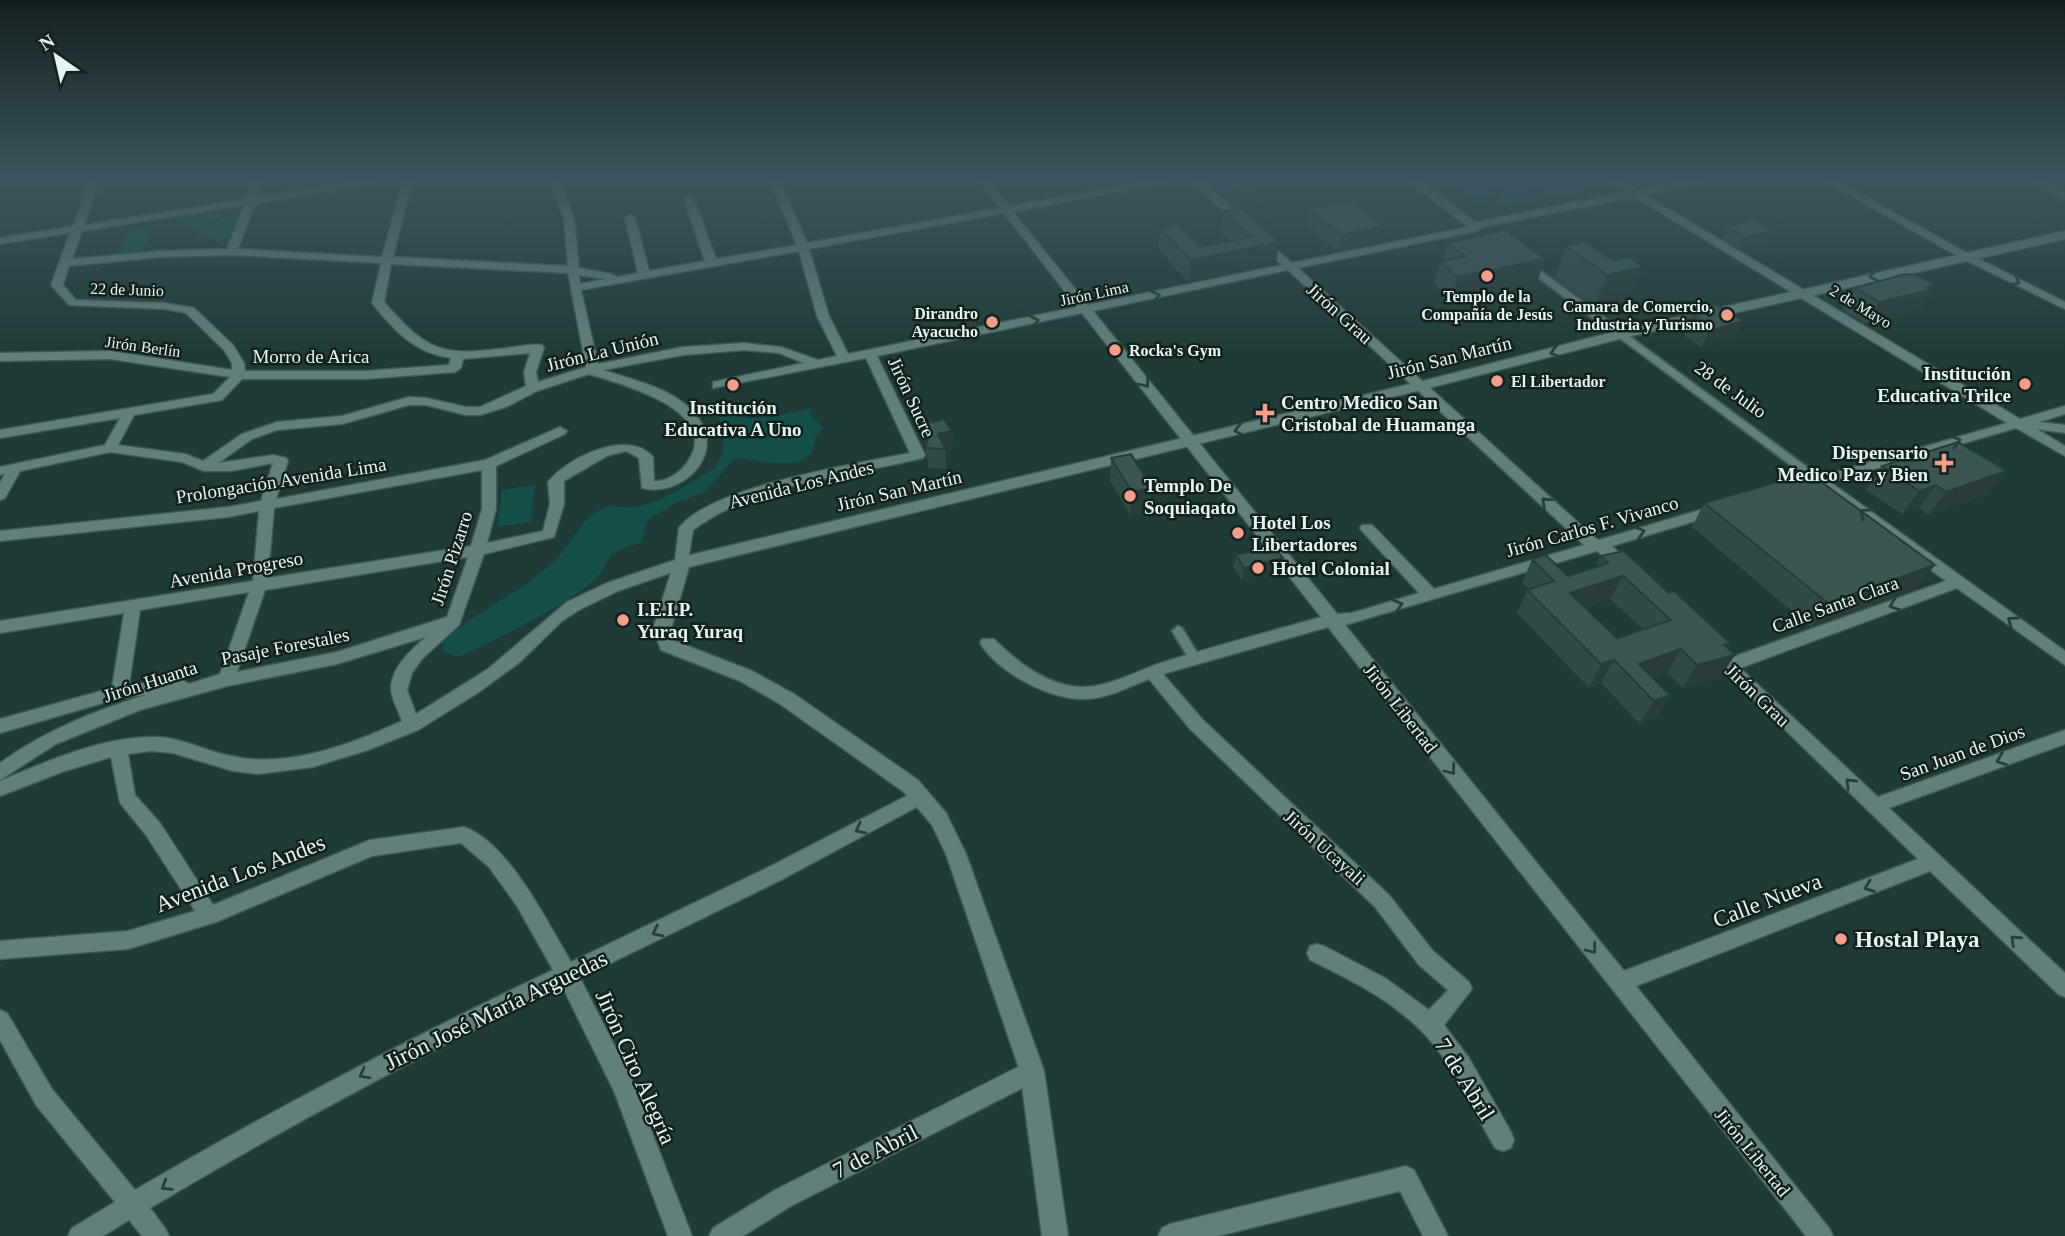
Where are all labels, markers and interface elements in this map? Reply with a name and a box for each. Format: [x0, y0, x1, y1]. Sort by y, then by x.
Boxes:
north arrow [21, 21, 91, 91]
text: N [35, 30, 59, 55]
marker: Templo de la Compañía de Jesús [1479, 268, 1495, 284]
one-way arrow [1868, 268, 1880, 283]
one-way arrow [2008, 273, 2020, 287]
street label: Jirón Lima [1058, 278, 1130, 309]
street label: Jirón Grau [1303, 279, 1377, 349]
street label: 22 de Junio [90, 280, 164, 299]
street label: 2 de Mayo [1827, 282, 1894, 332]
place label: Templo de la Compañía de Jesús [1421, 288, 1553, 324]
one-way arrow [1149, 289, 1161, 304]
place label: Camara de Comercio, Industria y Turismo [1563, 298, 1713, 334]
place label: Dirandro Ayacucho [912, 305, 978, 341]
marker: Camara de Comercio, Industria y Turismo [1719, 307, 1735, 323]
marker: Dirandro Ayacucho [984, 314, 1000, 330]
one-way arrow [1028, 314, 1040, 329]
street label: Jirón La Unión [544, 327, 661, 376]
street label: Jirón San Martín [1385, 332, 1514, 383]
street label: Jirón Berlín [104, 333, 182, 360]
marker: Rocka's Gym [1107, 342, 1123, 358]
place label: Rocka's Gym [1129, 342, 1222, 360]
one-way arrow [1549, 343, 1561, 358]
street label: Morro de Arica [252, 346, 370, 367]
street label: Jirón Sucre [884, 354, 939, 441]
street label: 28 de Julio [1691, 356, 1771, 422]
place label: Institución Educativa Trilce [1877, 363, 2011, 406]
marker: El Libertador [1489, 373, 1505, 389]
place label: El Libertador [1511, 373, 1606, 390]
one-way arrow [1137, 375, 1150, 388]
marker: Institución Educativa Trilce [2017, 376, 2033, 392]
marker: Institución Educativa A Uno [725, 377, 741, 393]
place label: Centro Medico San Cristobal de Huamanga [1281, 392, 1476, 435]
place label: Institución Educativa A Uno [664, 397, 802, 440]
marker: Centro Medico San Cristobal de Huamanga [1255, 403, 1275, 423]
one-way arrow [1233, 422, 1245, 436]
one-way arrow [1949, 434, 1961, 449]
place label: Dispensario Medico Paz y Bien [1778, 442, 1928, 485]
street label: Prolongación Avenida Lima [174, 453, 388, 508]
marker: Dispensario Medico Paz y Bien [1934, 453, 1954, 473]
street label: Avenida Los Andes [727, 456, 876, 513]
street label: Jirón San Martín [835, 466, 964, 515]
place label: Templo De Soquiaqato [1144, 475, 1236, 518]
marker: Templo De Soquiaqato [1122, 488, 1138, 504]
street label: Jirón Carlos F. Vivanco [1503, 492, 1681, 561]
one-way arrow [1541, 498, 1554, 510]
street label: Jirón Pizarro [426, 508, 477, 608]
one-way arrow [1859, 509, 1872, 521]
place label: Hotel Los Libertadores [1252, 512, 1357, 555]
marker: Hotel Los Libertadores [1230, 525, 1246, 541]
one-way arrow [1633, 526, 1645, 541]
street label: Avenida Progreso [168, 547, 305, 592]
place label: Hotel Colonial [1272, 558, 1390, 579]
marker: Hotel Colonial [1250, 560, 1266, 576]
street label: Calle Santa Clara [1769, 572, 1902, 637]
one-way arrow [1888, 597, 1900, 611]
place label: I.E.I.P. Yuraq Yuraq [637, 599, 744, 642]
one-way arrow [1392, 599, 1404, 614]
marker: I.E.I.P. Yuraq Yuraq [615, 612, 631, 628]
one-way arrow [2007, 616, 2020, 629]
street label: Pasaje Forestales [219, 624, 351, 669]
street label: Jirón Huanta [100, 656, 200, 707]
street label: Jirón Libertad [1359, 660, 1442, 757]
street label: Jirón Grau [1721, 660, 1794, 731]
street label: San Juan de Dios [1897, 720, 2028, 785]
one-way arrow [1995, 752, 2007, 766]
one-way arrow [1442, 762, 1455, 775]
one-way arrow [1845, 779, 1858, 792]
street label: Jirón Ucayali [1280, 806, 1370, 889]
one-way arrow [854, 821, 867, 834]
street label: Avenida Los Andes [152, 830, 329, 917]
street label: Calle Nueva [1709, 868, 1825, 933]
one-way arrow [1863, 878, 1875, 892]
one-way arrow [652, 923, 664, 937]
place label: Hostal Playa [1855, 927, 1980, 952]
marker: Hostal Playa [1833, 931, 1849, 947]
one-way arrow [2010, 936, 2023, 948]
one-way arrow [1583, 941, 1596, 953]
street label: Jirón José María Arguedas [381, 946, 611, 1075]
street label: Jirón Ciro Alegría [590, 986, 681, 1148]
street label: 7 de Abril [1430, 1034, 1500, 1125]
one-way arrow [359, 1066, 371, 1080]
street label: Jirón Libertad [1711, 1104, 1795, 1201]
street label: 7 de Abril [829, 1119, 922, 1183]
one-way arrow [160, 1177, 173, 1190]

